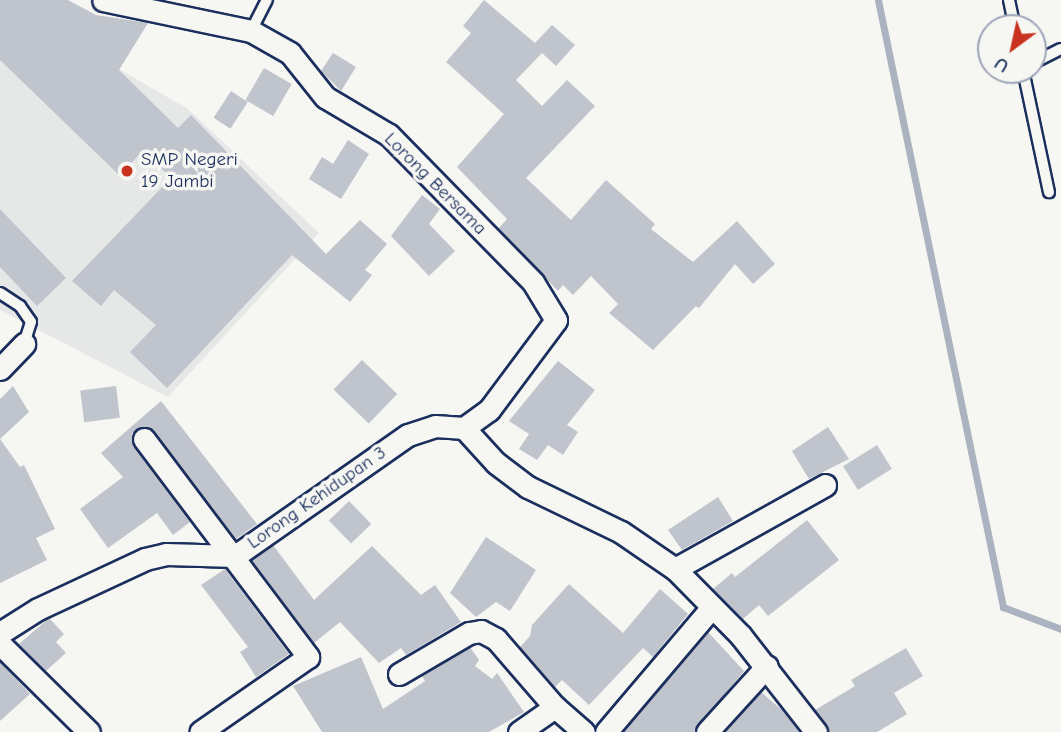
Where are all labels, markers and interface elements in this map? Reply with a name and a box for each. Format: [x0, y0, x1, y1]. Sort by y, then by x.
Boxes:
north arrow [977, 14, 1047, 84]
text: U [990, 52, 1013, 78]
street label: Lorong Bersama [379, 128, 491, 240]
place label: SMP Negeri 19 Jambi [141, 149, 238, 193]
marker: SMP Negeri 19 Jambi [119, 163, 135, 179]
street label: Lorong Kehidupan 3 [243, 442, 391, 554]

